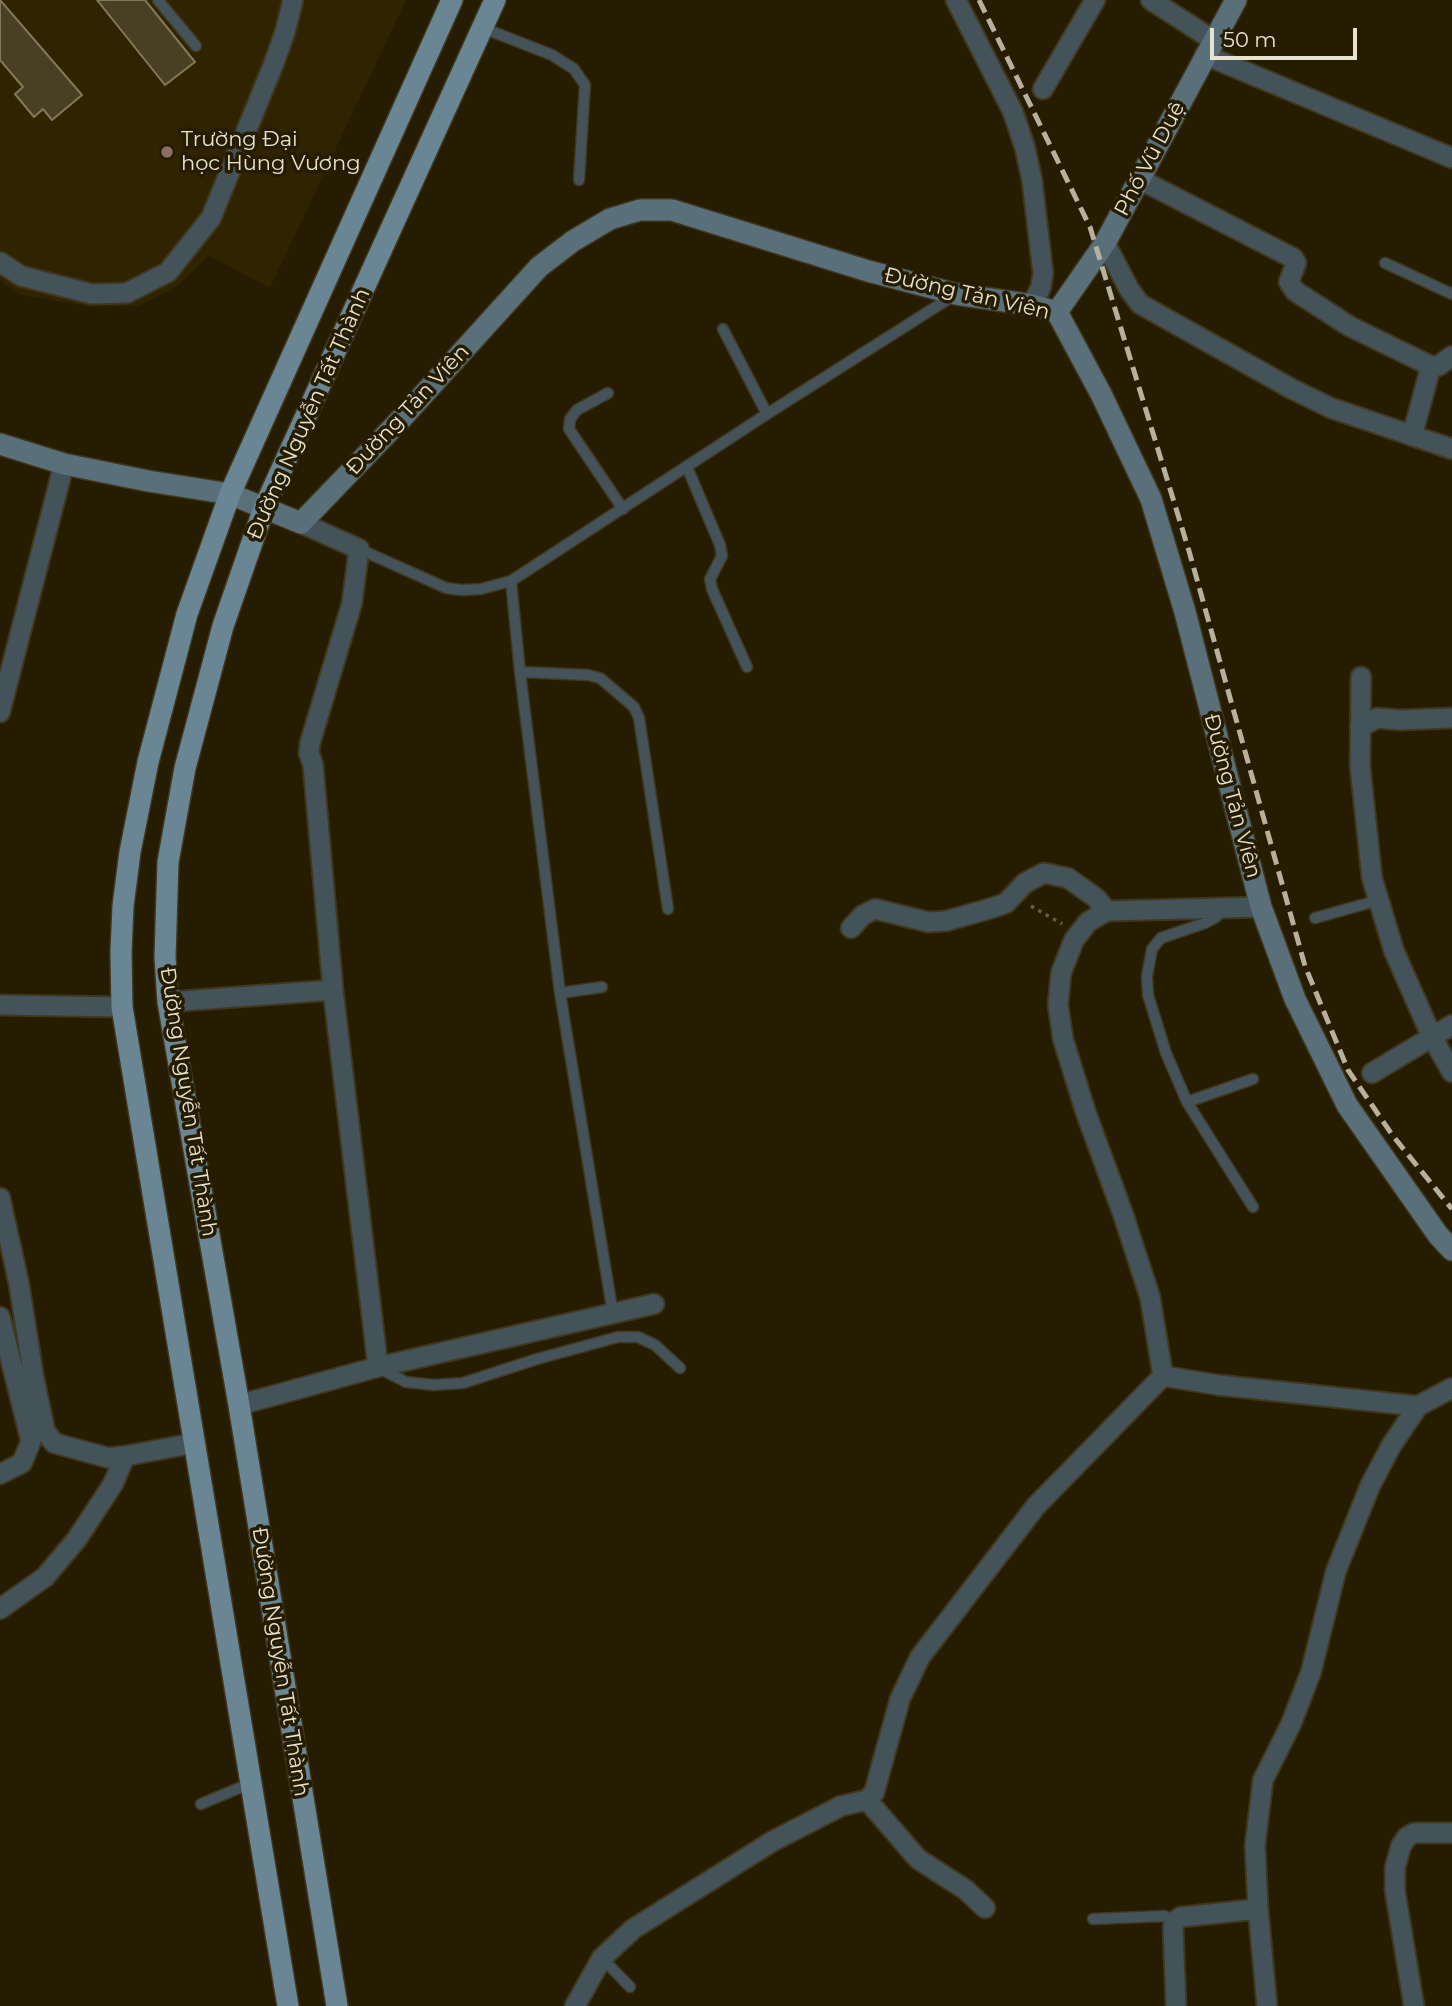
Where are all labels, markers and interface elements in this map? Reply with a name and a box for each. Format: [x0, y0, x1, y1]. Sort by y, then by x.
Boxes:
scale bar [1214, 14, 1361, 58]
text: 50 m [1223, 27, 1277, 52]
street label: Phố Vũ Duệ [1109, 98, 1191, 220]
place label: Trường Đại học Hùng Vương [181, 127, 361, 177]
marker: Trường Đại học Hùng Vương [159, 144, 175, 160]
street label: Đường Tản Viên [882, 263, 1052, 325]
street label: Đường Nguyễn Tất Thành [242, 284, 376, 544]
street label: Đường Tản Viên [341, 340, 475, 480]
street label: Đường Tản Viên [1198, 711, 1266, 881]
street label: Đường Nguyễn Tất Thành [154, 966, 222, 1238]
street label: Đường Nguyễn Tất Thành [246, 1526, 314, 1798]

